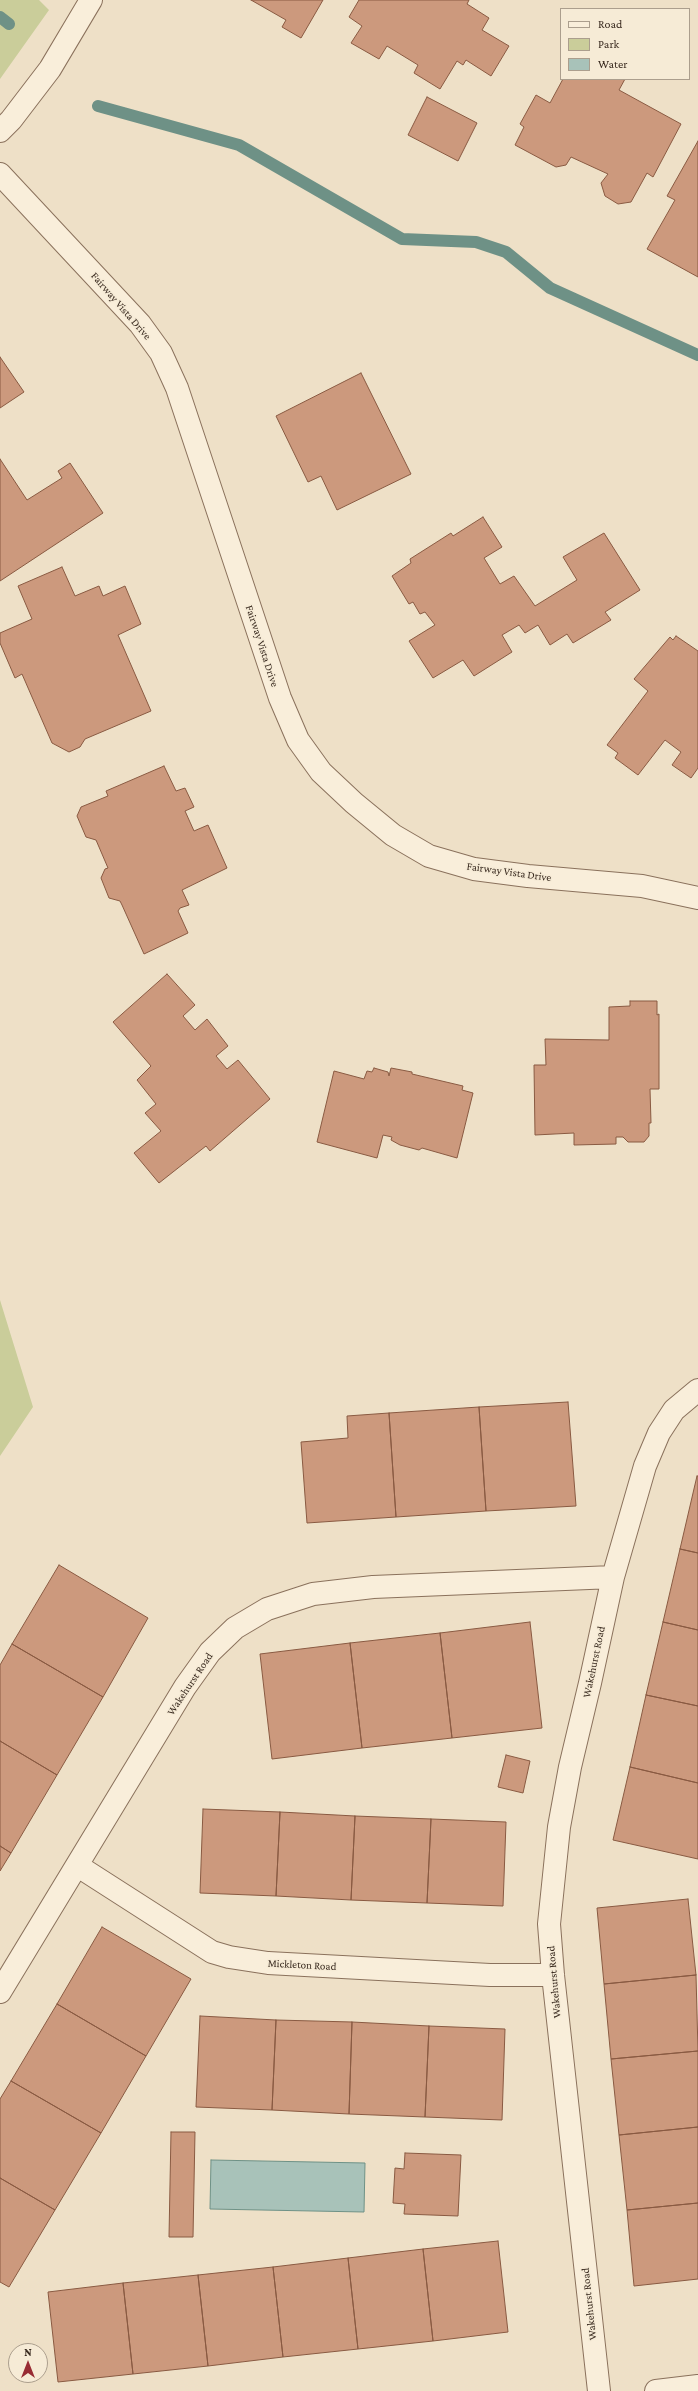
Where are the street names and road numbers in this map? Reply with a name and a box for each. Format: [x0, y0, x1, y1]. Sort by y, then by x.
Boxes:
street label: Fairway Vista Drive [88, 270, 154, 342]
street label: Fairway Vista Drive [243, 603, 281, 689]
street label: Fairway Vista Drive [466, 860, 552, 884]
street label: Wakehurst Road [580, 1625, 608, 1699]
street label: Wakehurst Road [164, 1650, 216, 1718]
street label: Wakehurst Road [544, 1945, 564, 2019]
street label: Mickleton Road [267, 1957, 337, 1973]
street label: Wakehurst Road [579, 2267, 599, 2341]

